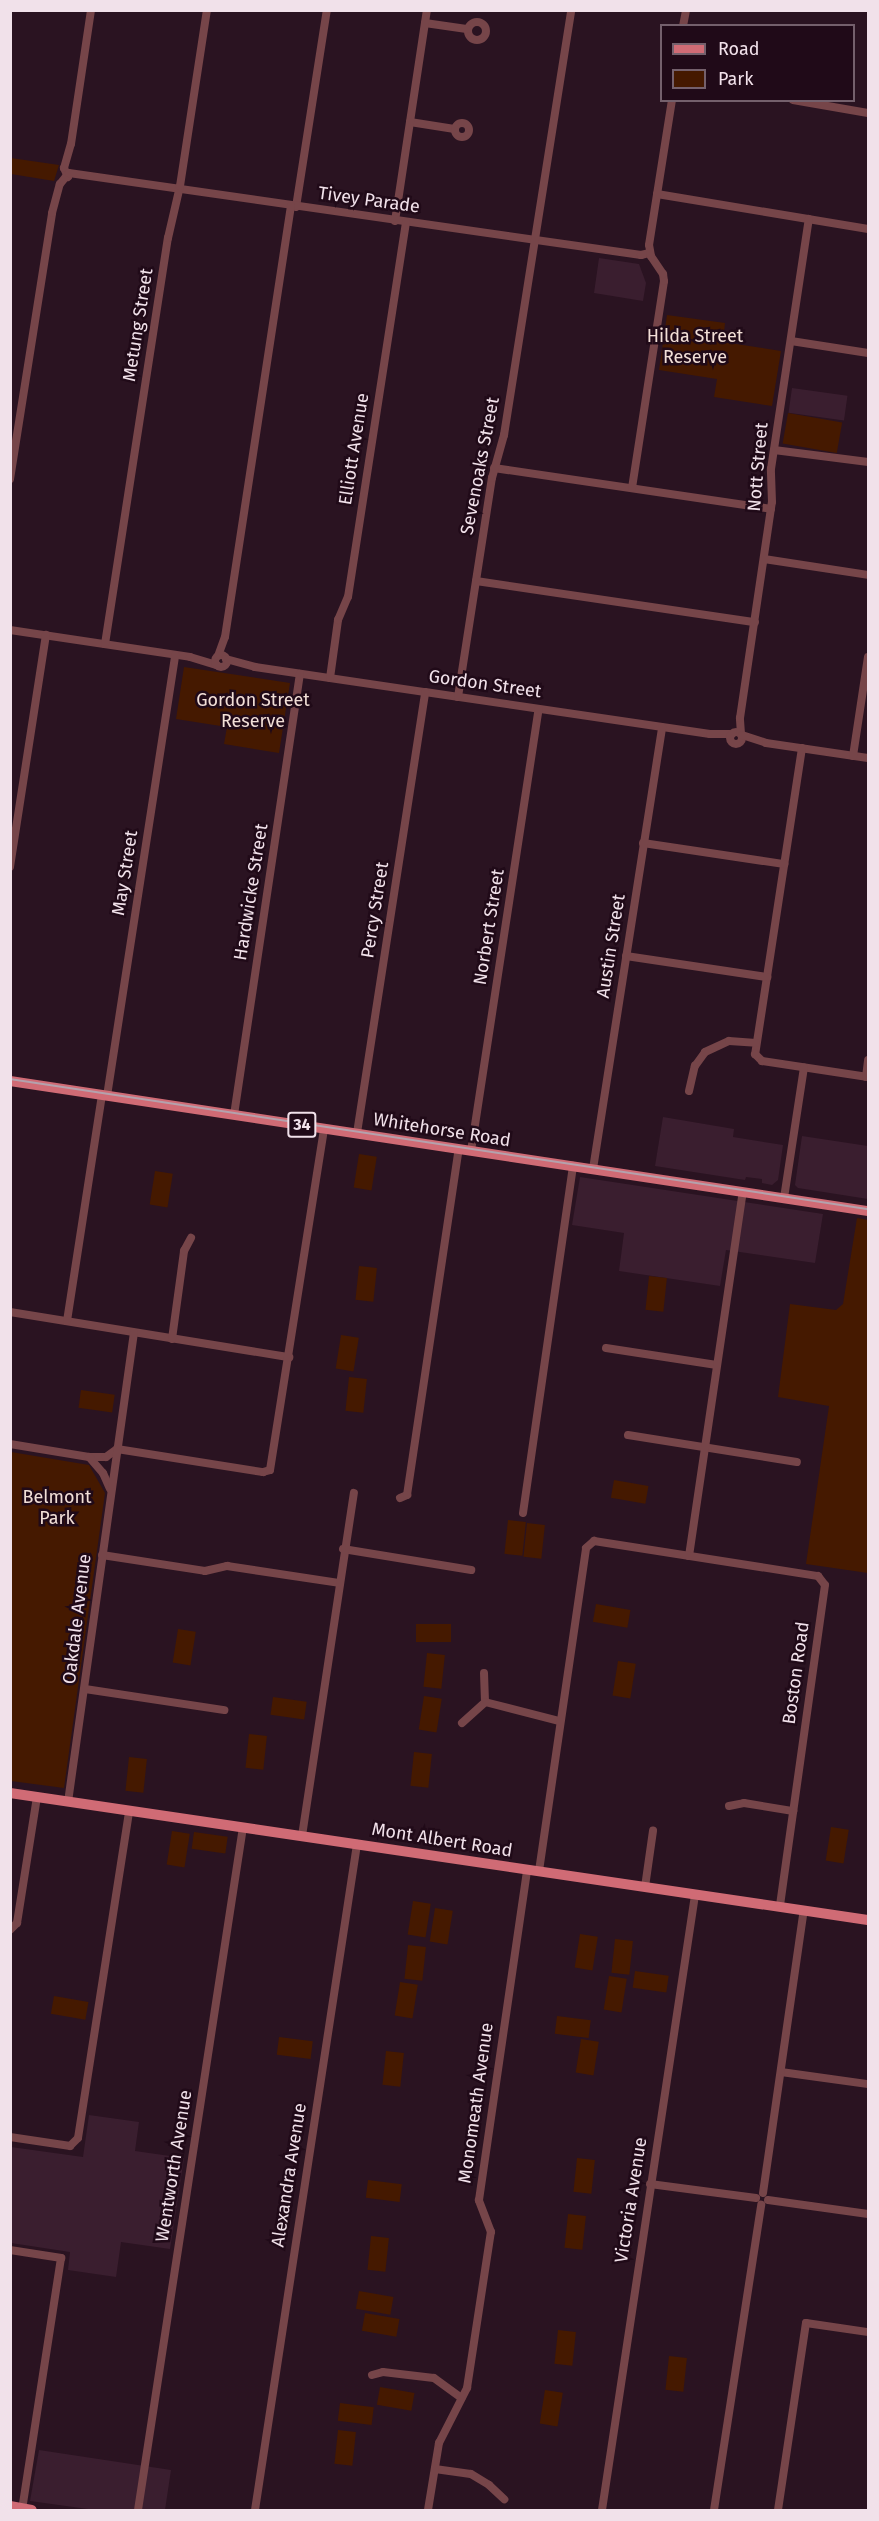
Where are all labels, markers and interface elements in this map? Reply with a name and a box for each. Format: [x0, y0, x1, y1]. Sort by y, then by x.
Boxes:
legend [660, 24, 855, 102]
text: Road [718, 38, 760, 60]
text: Park [718, 68, 753, 90]
street label: Tivey Parade [317, 182, 421, 218]
street label: Metung Street [118, 267, 158, 383]
park label: Hilda Street Reserve [647, 326, 743, 368]
street label: Elliott Avenue [334, 391, 374, 507]
street label: Sevenoaks Street [456, 395, 504, 537]
street label: Nott Street [743, 422, 773, 512]
street label: Gordon Street [427, 665, 543, 703]
park label: Gordon Street Reserve [196, 690, 310, 732]
street label: Hardwicke Street [230, 822, 272, 962]
street label: May Street [108, 829, 142, 917]
street label: Percy Street [357, 860, 393, 960]
street label: Norbert Street [469, 867, 509, 987]
street label: Austin Street [592, 892, 630, 1000]
street label: Whitehorse Road [372, 1108, 512, 1152]
road number: 34 [287, 1112, 317, 1138]
park label: Belmont Park [22, 1487, 92, 1530]
street label: Oakdale Avenue [58, 1553, 96, 1685]
street label: Boston Road [778, 1620, 814, 1726]
street label: Mont Albert Road [370, 1818, 514, 1862]
street label: Monomeath Avenue [454, 2021, 498, 2185]
street label: Wentworth Avenue [151, 2089, 197, 2243]
street label: Alexandra Avenue [267, 2102, 311, 2248]
street label: Victoria Avenue [610, 2136, 652, 2264]

